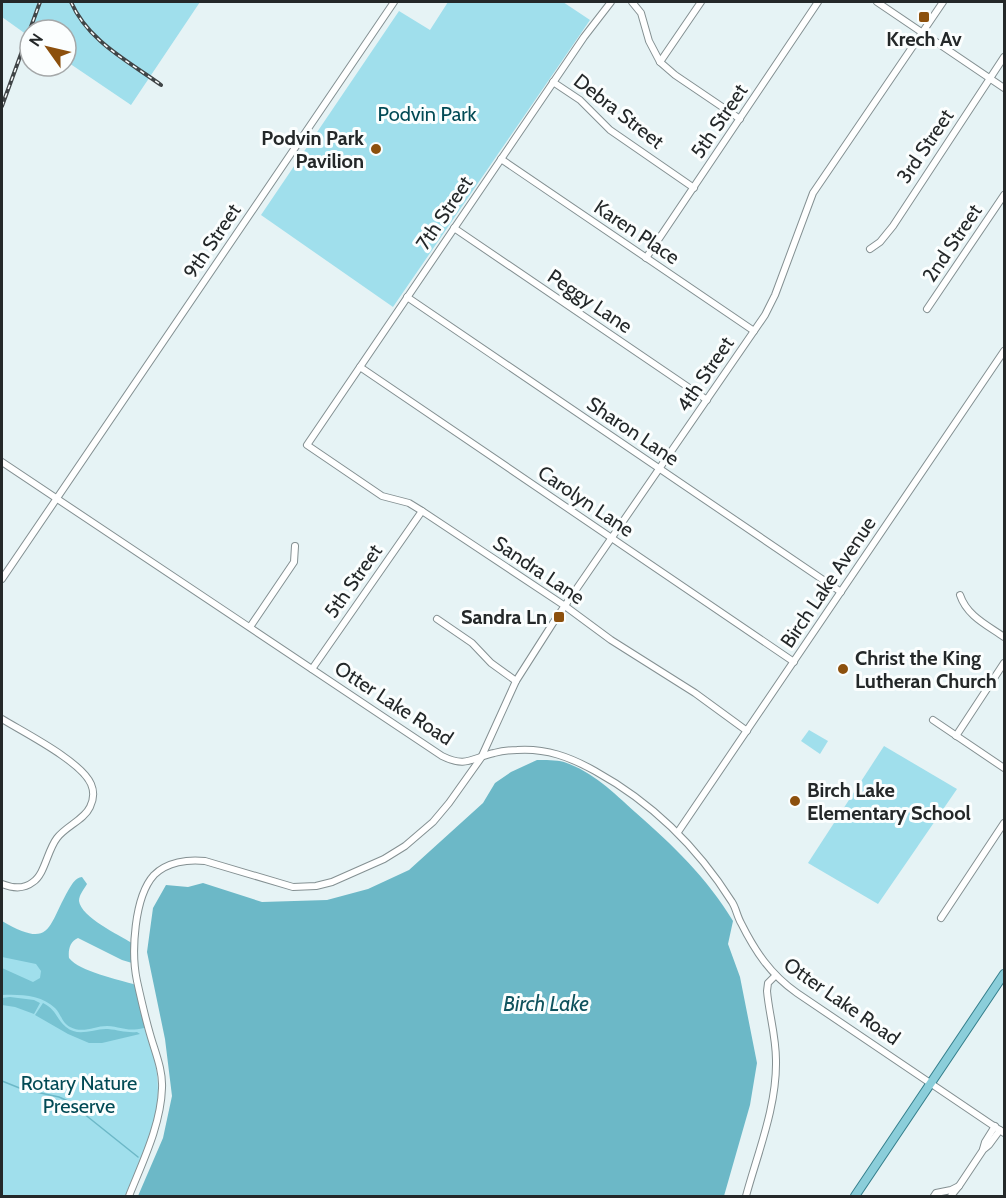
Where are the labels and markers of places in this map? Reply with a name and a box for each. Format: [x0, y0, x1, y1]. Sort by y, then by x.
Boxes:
marker: Krech Av [917, 10, 931, 24]
place label: Krech Av [886, 27, 962, 51]
place label: Podvin Park Pavilion [261, 126, 364, 173]
marker: Podvin Park Pavilion [369, 142, 383, 156]
place label: Sandra Ln [461, 605, 547, 629]
marker: Sandra Ln [552, 610, 566, 624]
place label: Christ the King Lutheran Church [855, 646, 997, 693]
marker: Christ the King Lutheran Church [836, 662, 850, 676]
place label: Birch Lake Elementary School [807, 778, 971, 825]
marker: Birch Lake Elementary School [788, 794, 802, 808]

